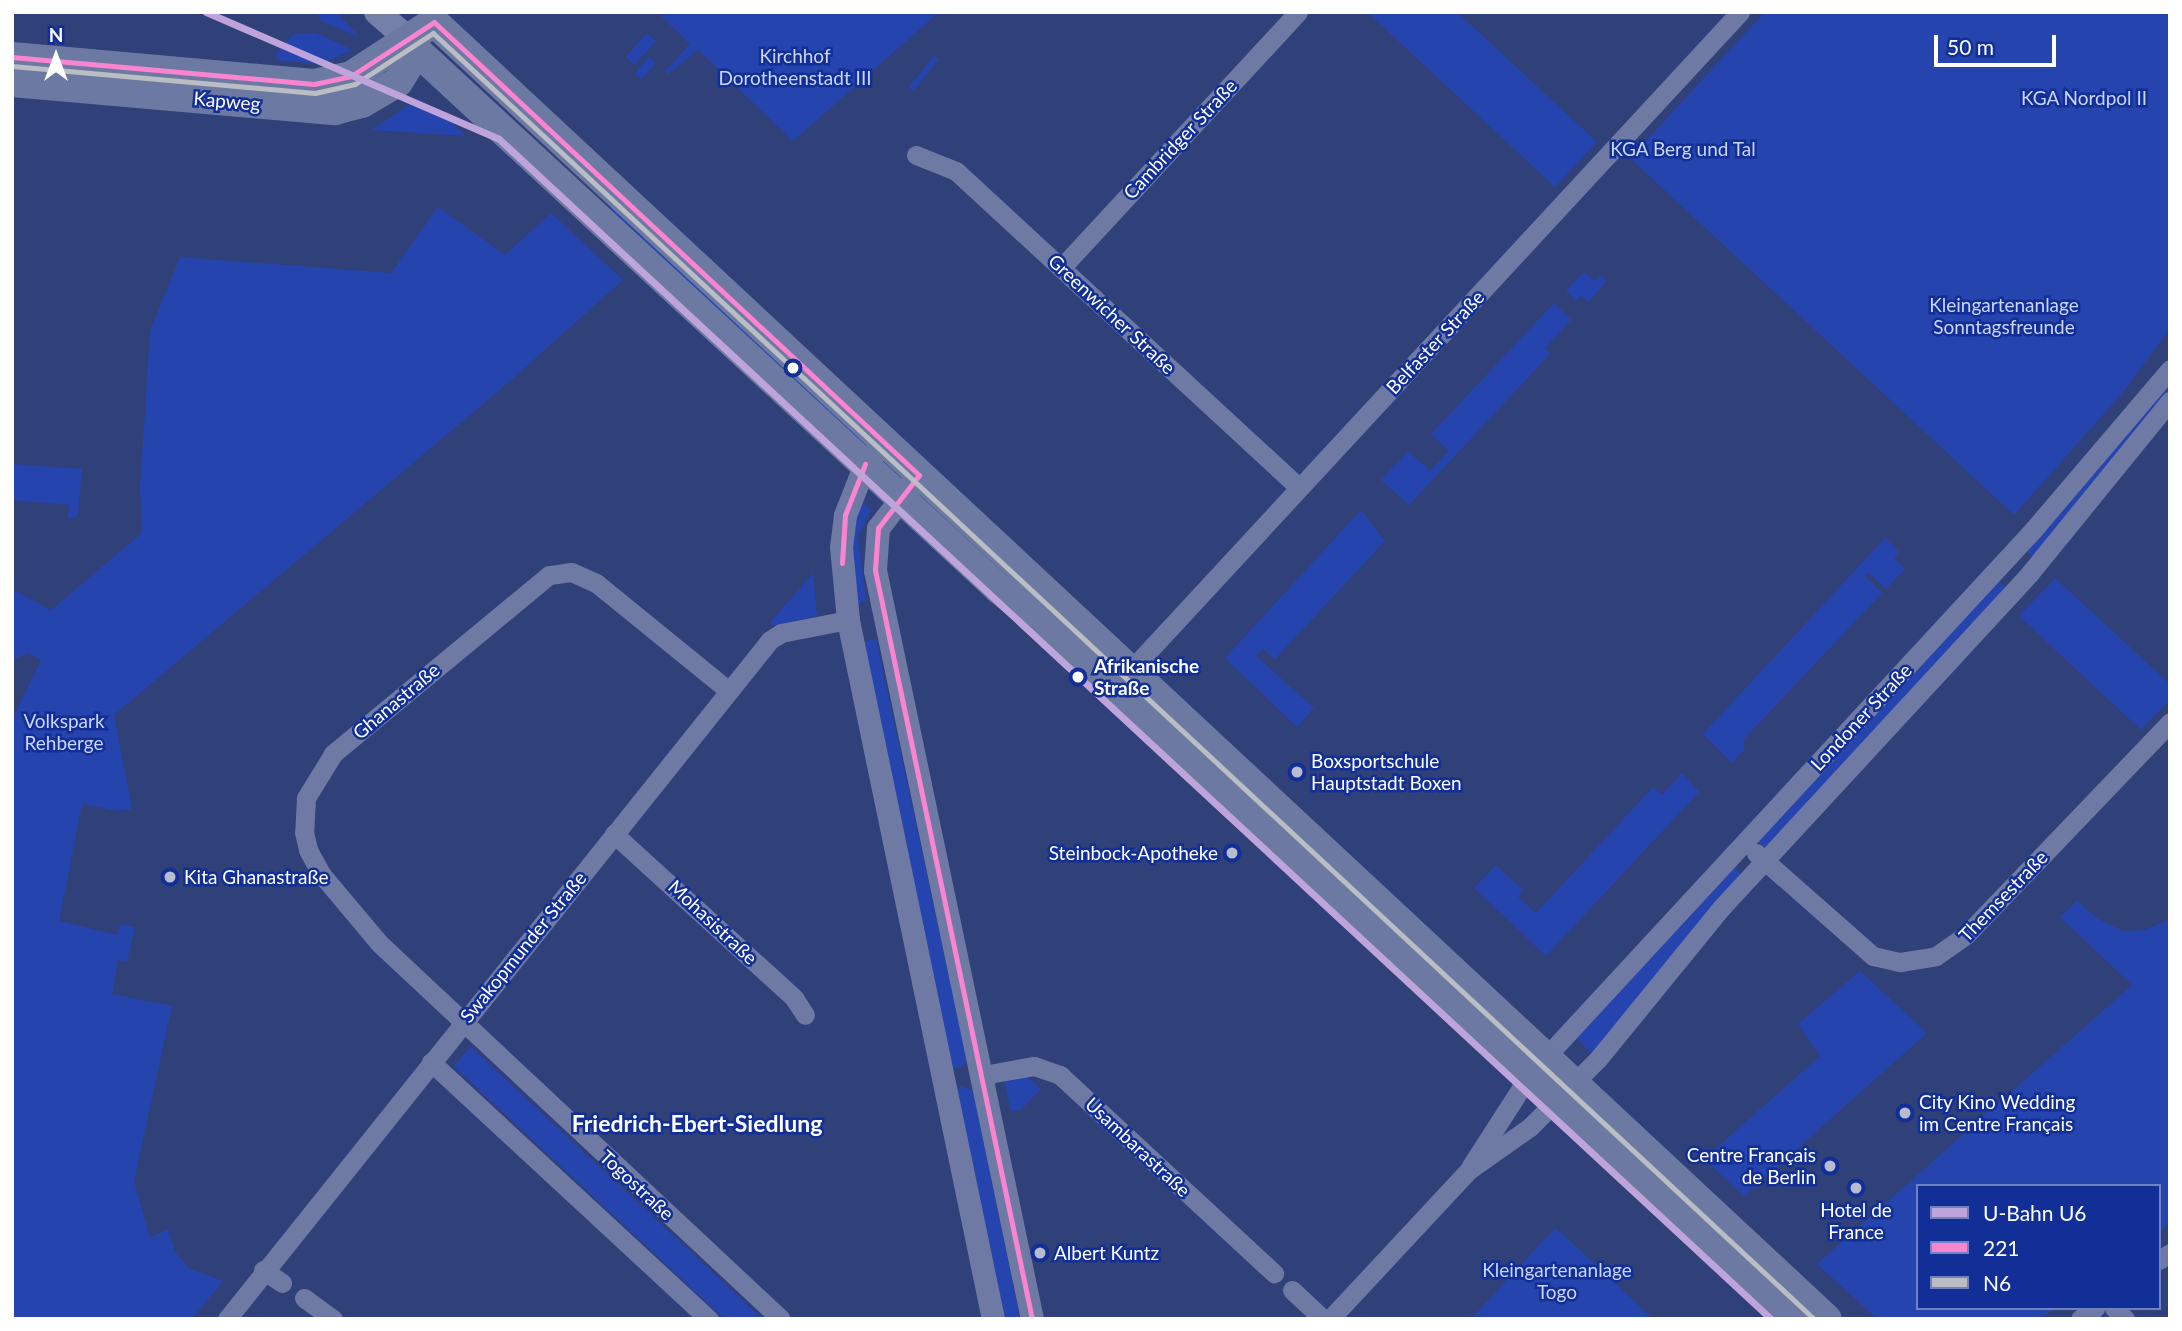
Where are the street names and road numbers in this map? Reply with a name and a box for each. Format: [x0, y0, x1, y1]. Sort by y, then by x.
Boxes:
street label: Cambridger Straße [1118, 74, 1242, 204]
street label: Kapweg [193, 87, 261, 115]
street label: Greenwicher Straße [1044, 249, 1180, 379]
street label: Belfaster Straße [1381, 285, 1489, 399]
street label: Ghanastraße [348, 658, 444, 744]
street label: Londoner Straße [1806, 659, 1916, 775]
street label: Themsestraße [1954, 846, 2052, 946]
street label: Swakopmunder Straße [455, 867, 591, 1027]
street label: Mohasistraße [664, 875, 762, 969]
street label: Usambarastraße [1081, 1092, 1195, 1202]
street label: Togostraße [595, 1145, 679, 1225]

